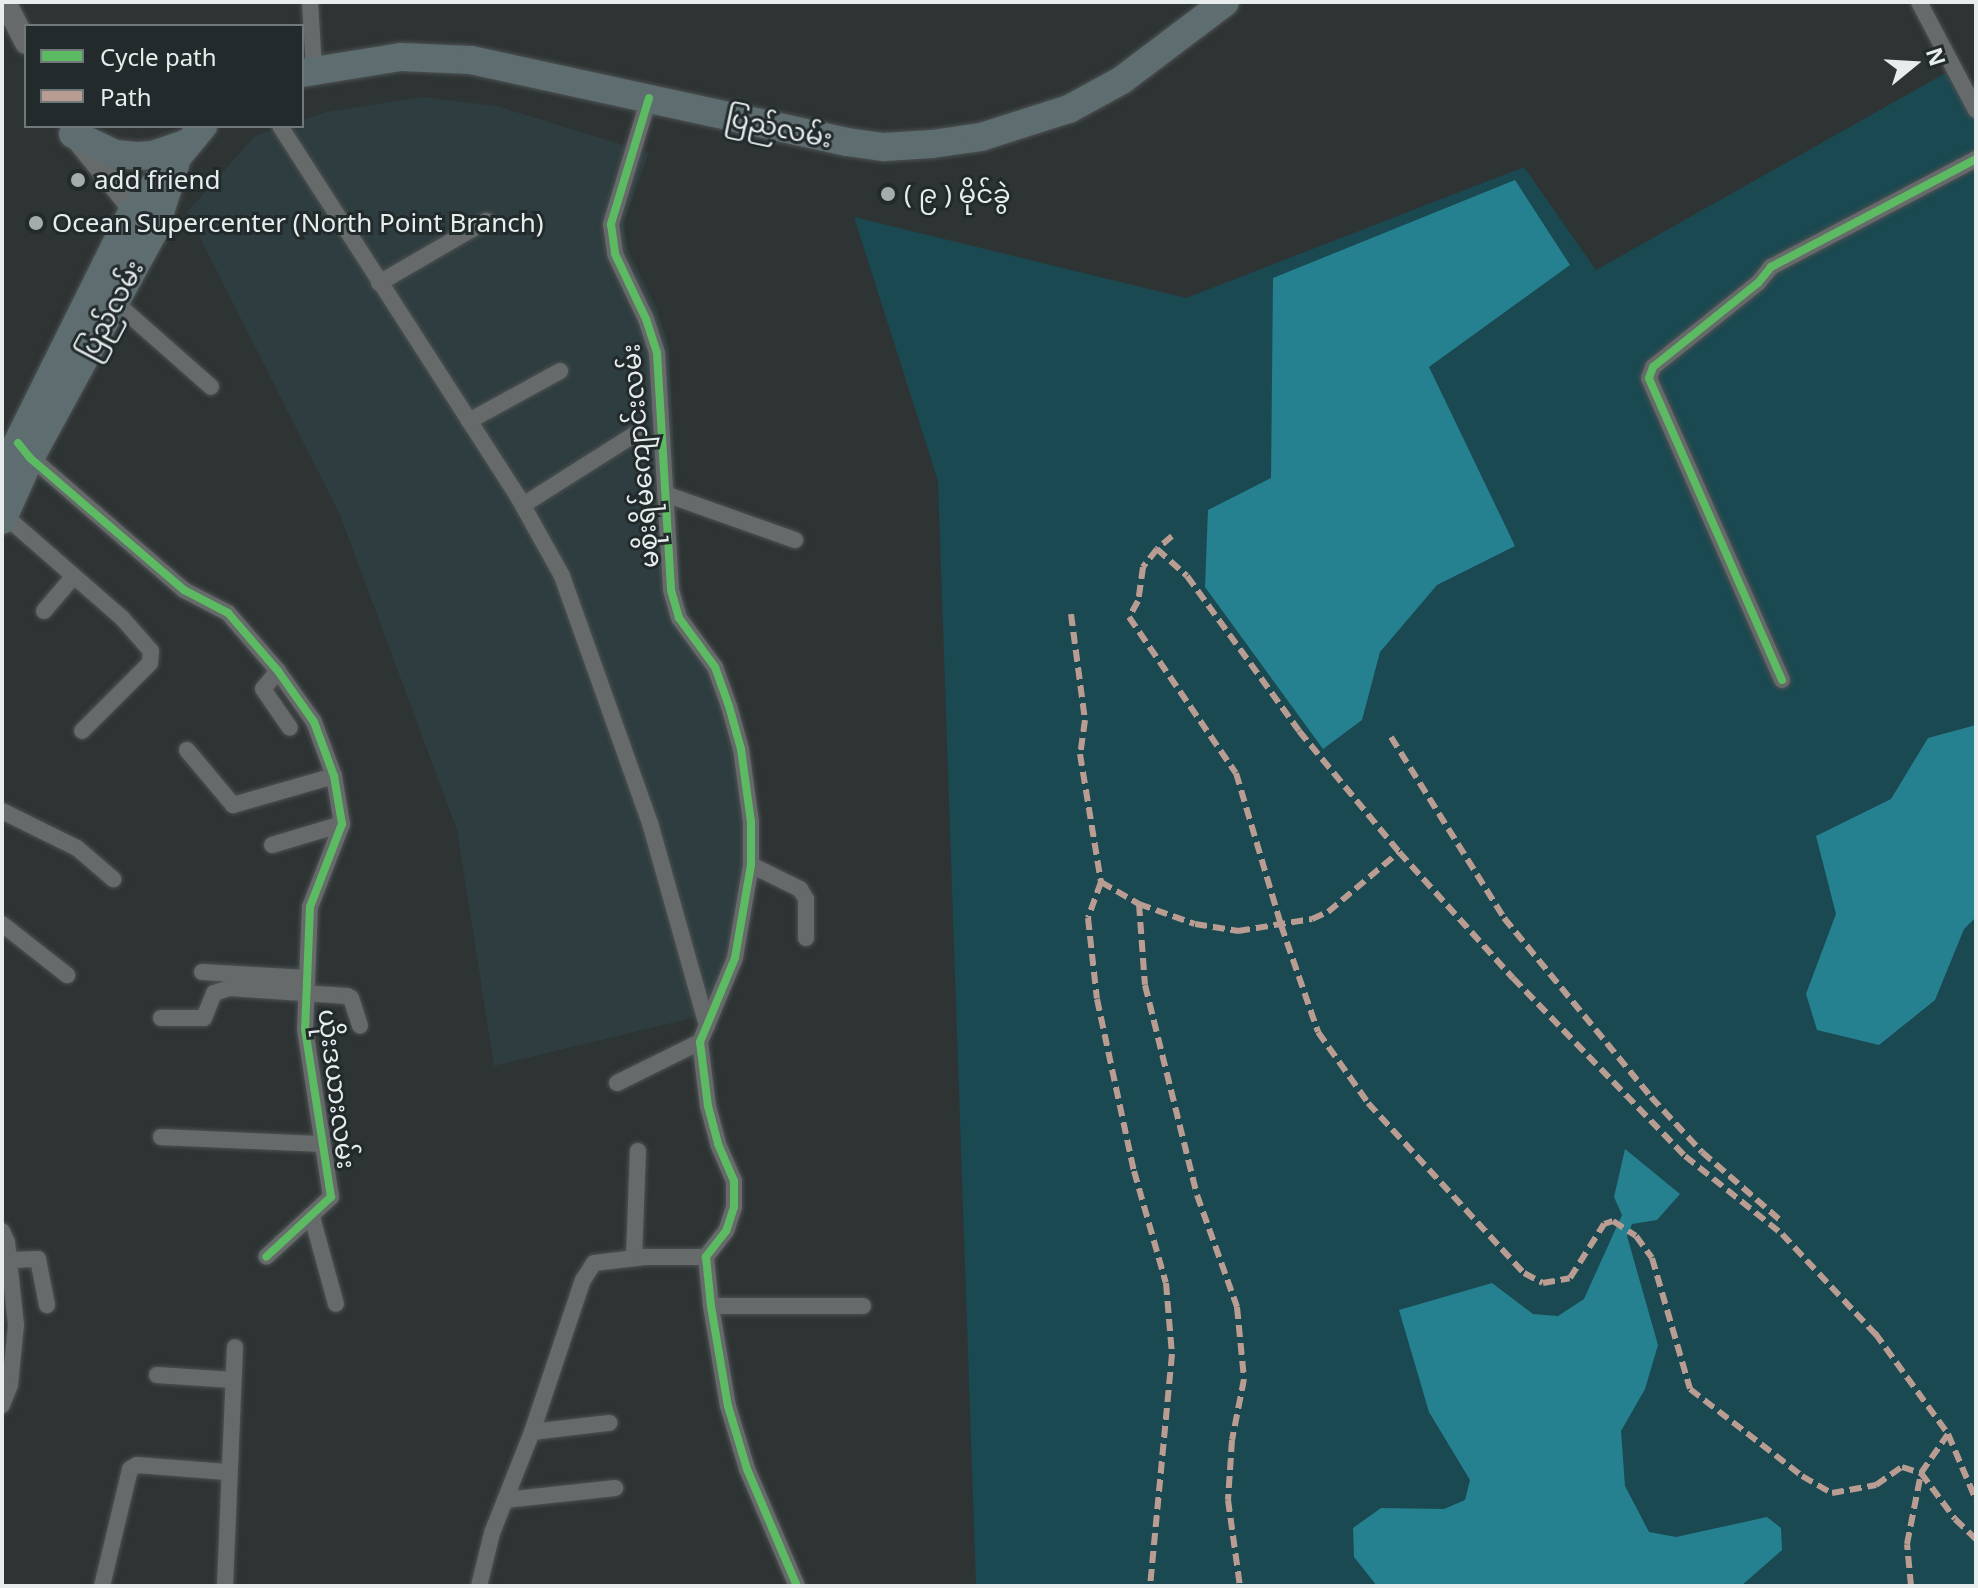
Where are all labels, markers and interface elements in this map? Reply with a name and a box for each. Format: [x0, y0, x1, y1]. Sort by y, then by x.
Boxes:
legend [24, 24, 304, 128]
north arrow [1874, 24, 1954, 104]
text: Cycle path [100, 40, 217, 73]
text: N [1920, 43, 1954, 70]
text: Path [100, 80, 151, 113]
street label: ပြည်လမ်း [723, 101, 835, 155]
place label: add friend [94, 164, 220, 196]
marker: add friend [69, 171, 87, 189]
place label: ( ၉ ) မိုင်ခွဲ [904, 178, 1011, 210]
marker: ( ၉ ) မိုင်ခွဲ [879, 185, 897, 203]
place label: Ocean Supercenter (North Point Branch) [52, 207, 544, 239]
marker: Ocean Supercenter (North Point Branch) [27, 214, 45, 232]
street label: ပြည်လမ်း [72, 255, 150, 365]
street label: မစိုးရိမ်ကျောင်းလမ်း [615, 343, 665, 569]
street label: ယိုးဒယားလမ်း [312, 1007, 362, 1171]

